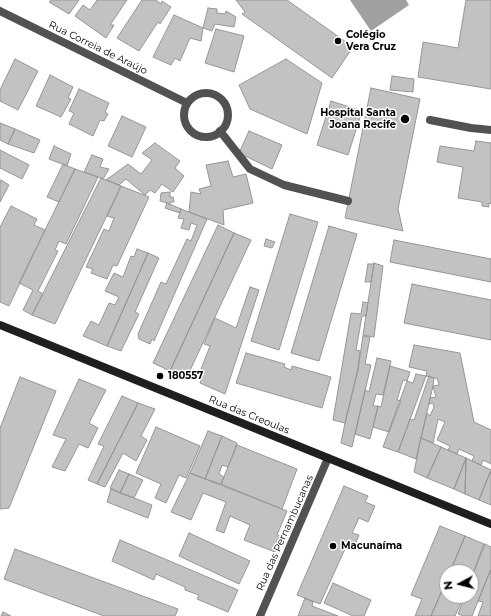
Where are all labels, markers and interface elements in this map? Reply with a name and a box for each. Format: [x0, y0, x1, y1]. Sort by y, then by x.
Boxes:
street label: Rua Correia de Araújo [47, 19, 149, 77]
place label: Colégio Vera Cruz [346, 29, 396, 52]
marker: Colégio Vera Cruz [333, 36, 343, 46]
place label: Hospital Santa Joana Recife [320, 107, 396, 130]
marker: Hospital Santa Joana Recife [399, 113, 411, 125]
place label: 180557 [168, 370, 203, 382]
marker: 180557 [155, 371, 165, 381]
street label: Rua das Creoulas [207, 393, 291, 437]
street label: Rua das Pernambucanas [254, 473, 316, 593]
place label: Macunaíma [341, 540, 402, 552]
marker: Macunaíma [328, 541, 338, 551]
north arrow [439, 564, 479, 604]
text: N [441, 580, 456, 591]

